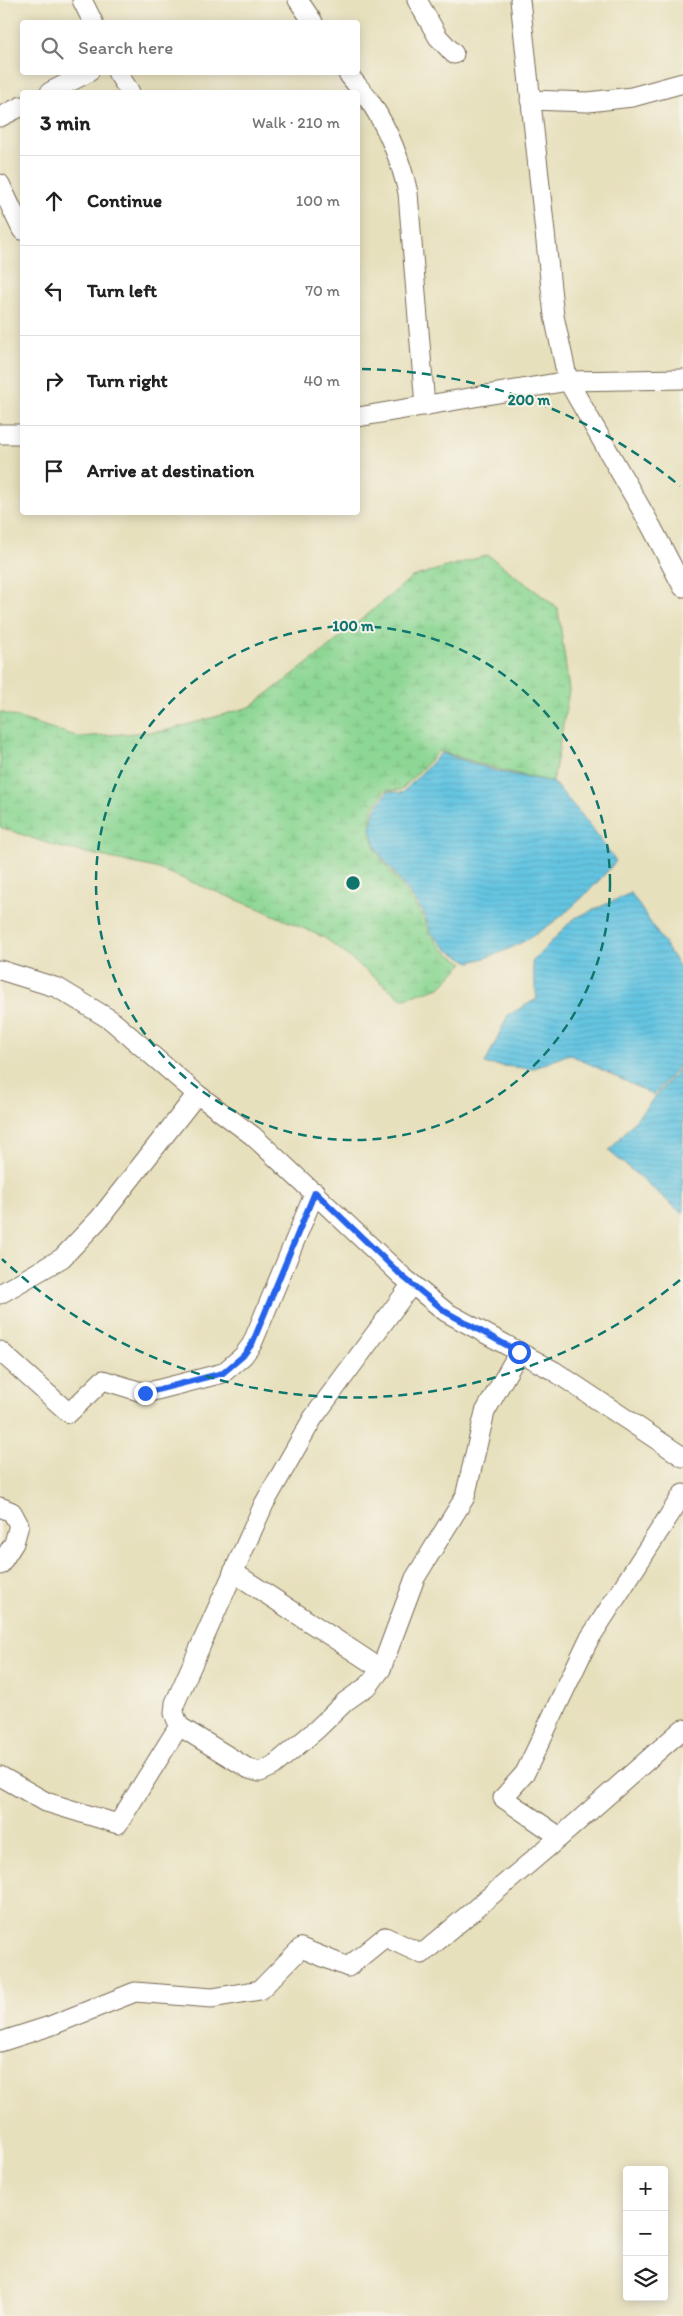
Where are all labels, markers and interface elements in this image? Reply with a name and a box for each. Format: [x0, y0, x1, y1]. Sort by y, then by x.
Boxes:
search box [20, 20, 360, 75]
icon: search [38, 34, 66, 62]
text: Search here [78, 36, 173, 59]
text: 3 min [40, 110, 90, 135]
text: Walk · 210 m [252, 113, 340, 132]
icon: ahead [40, 187, 68, 215]
text: Continue [87, 189, 162, 212]
text: 100 m [296, 191, 340, 210]
icon: left [40, 277, 68, 305]
text: Turn left [87, 279, 157, 302]
text: 70 m [305, 281, 340, 300]
icon: right [40, 367, 68, 395]
text: Turn right [87, 369, 168, 392]
text: 40 m [303, 371, 340, 390]
text: 200 m [508, 391, 551, 409]
icon: arrive [40, 457, 68, 485]
text: Arrive at destination [87, 459, 254, 482]
text: 100 m [332, 617, 374, 635]
centre of rings [344, 874, 362, 892]
route start [508, 1341, 531, 1364]
route end [134, 1382, 157, 1405]
map controls [623, 2166, 668, 2301]
button: + [623, 2166, 668, 2211]
button: − [623, 2211, 668, 2256]
button: layers [623, 2256, 668, 2301]

